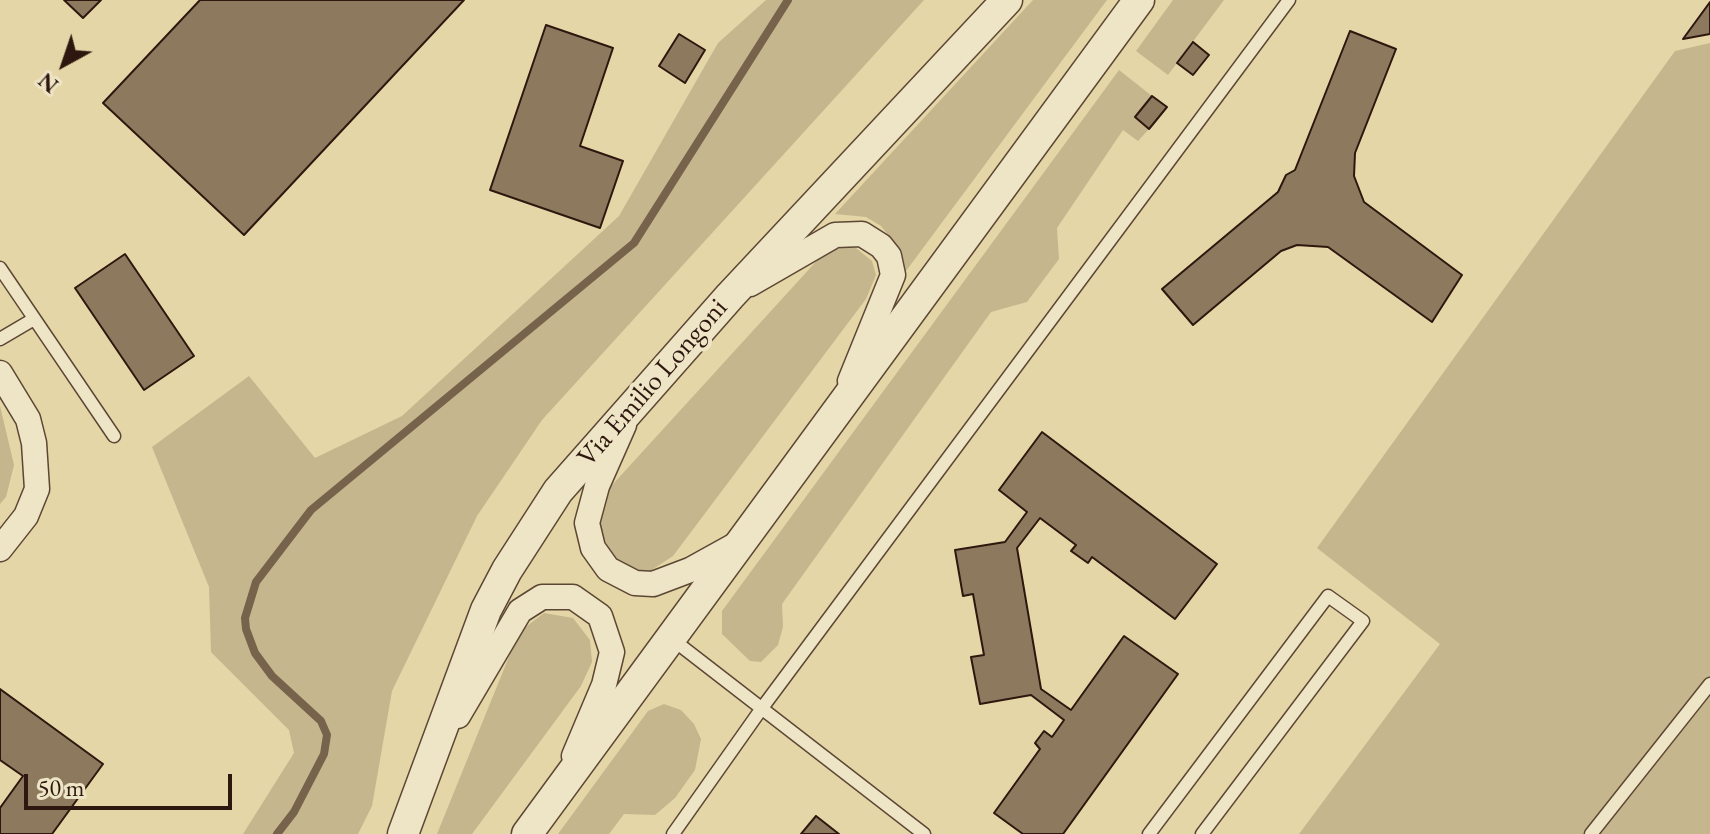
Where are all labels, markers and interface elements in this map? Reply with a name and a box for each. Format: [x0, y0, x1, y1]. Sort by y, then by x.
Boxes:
north arrow [24, 24, 104, 104]
text: N [32, 66, 64, 100]
street label: Via Emilio Longoni [571, 292, 735, 474]
scale bar [28, 758, 236, 808]
text: 50 m [38, 772, 85, 803]

